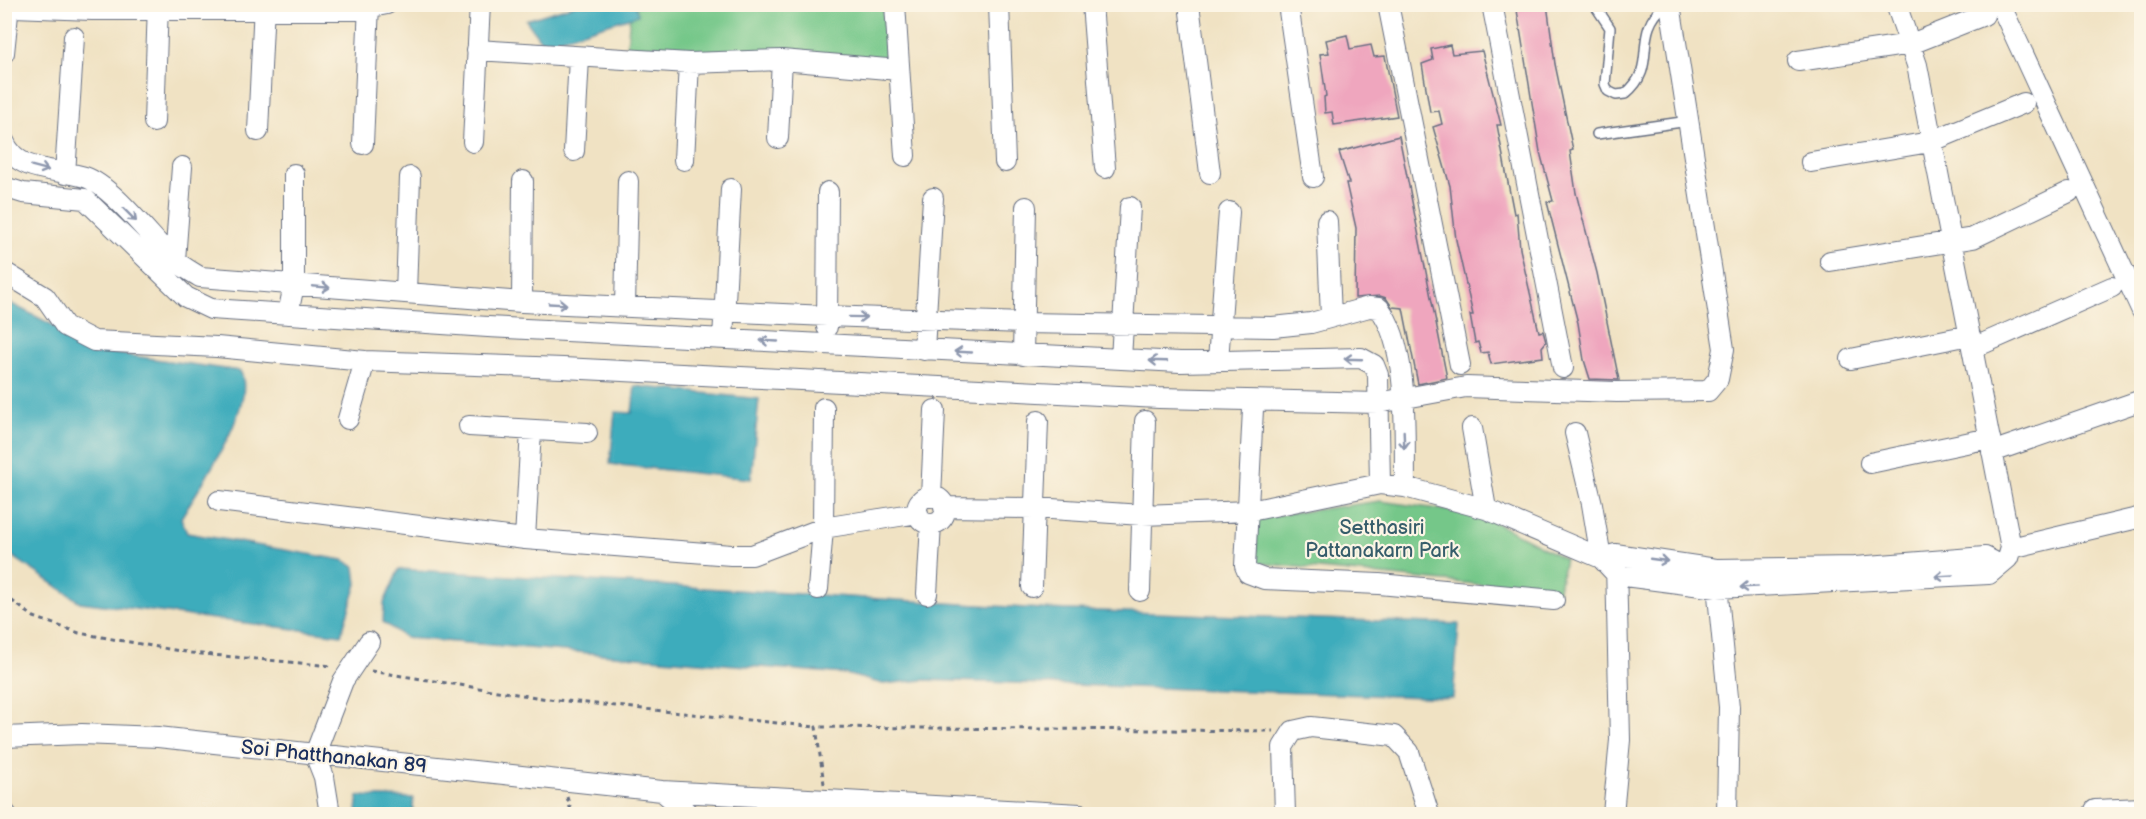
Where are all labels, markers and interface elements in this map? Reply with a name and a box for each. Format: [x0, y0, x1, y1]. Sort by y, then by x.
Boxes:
one-way arrow [30, 163, 49, 174]
one-way arrow [123, 208, 138, 222]
one-way arrow [311, 282, 331, 293]
one-way arrow [547, 298, 567, 309]
one-way arrow [847, 311, 867, 323]
one-way arrow [759, 336, 779, 347]
one-way arrow [954, 347, 974, 358]
one-way arrow [1344, 353, 1363, 365]
one-way arrow [1149, 355, 1169, 366]
one-way arrow [1398, 430, 1410, 450]
park label: Setthasiri Pattanakarn Park [1305, 516, 1459, 563]
one-way arrow [1648, 555, 1668, 566]
one-way arrow [1934, 571, 1954, 582]
one-way arrow [1740, 581, 1760, 592]
street label: Soi Phatthanakan 89 [240, 735, 428, 779]

